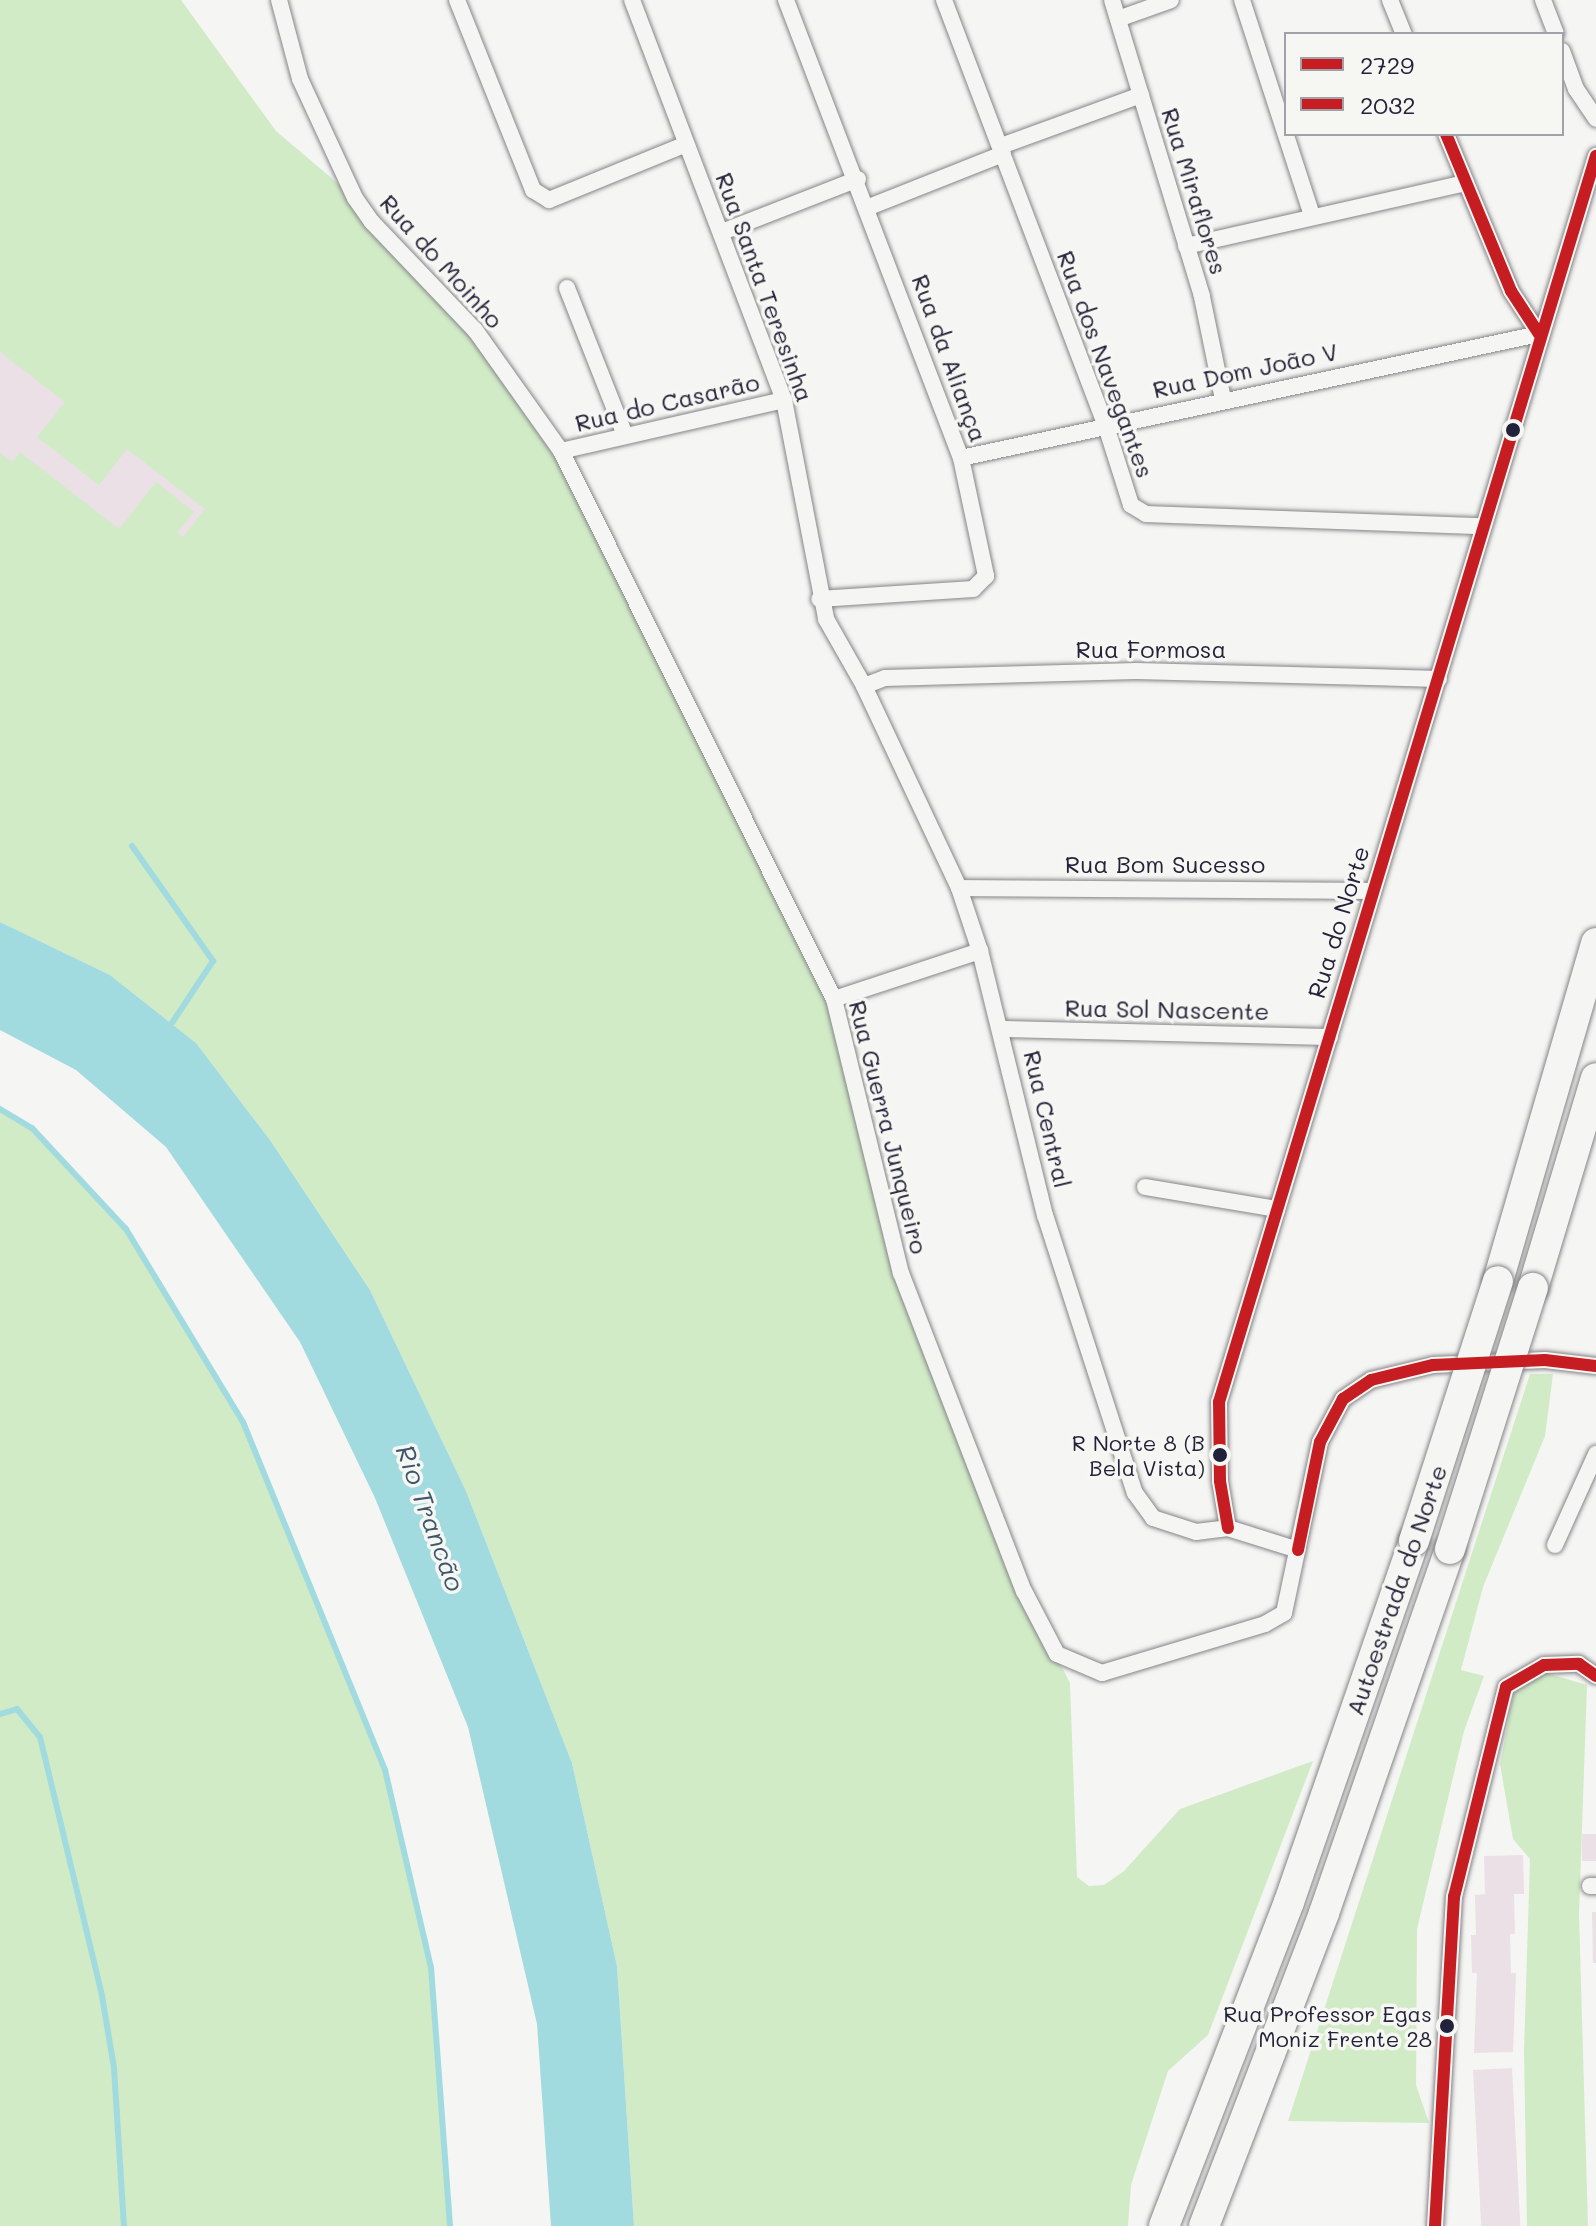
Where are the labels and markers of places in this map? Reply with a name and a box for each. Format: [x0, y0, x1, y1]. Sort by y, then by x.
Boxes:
unlabelled marker [1505, 422, 1521, 438]
place label: R Norte 8 (B Bela Vista) [1072, 1429, 1205, 1480]
marker: R Norte 8 (B Bela Vista) [1212, 1447, 1228, 1463]
place label: Rua Professor Egas Moniz Frente 28 [1223, 2000, 1432, 2052]
marker: Rua Professor Egas Moniz Frente 28 [1439, 2018, 1455, 2034]

